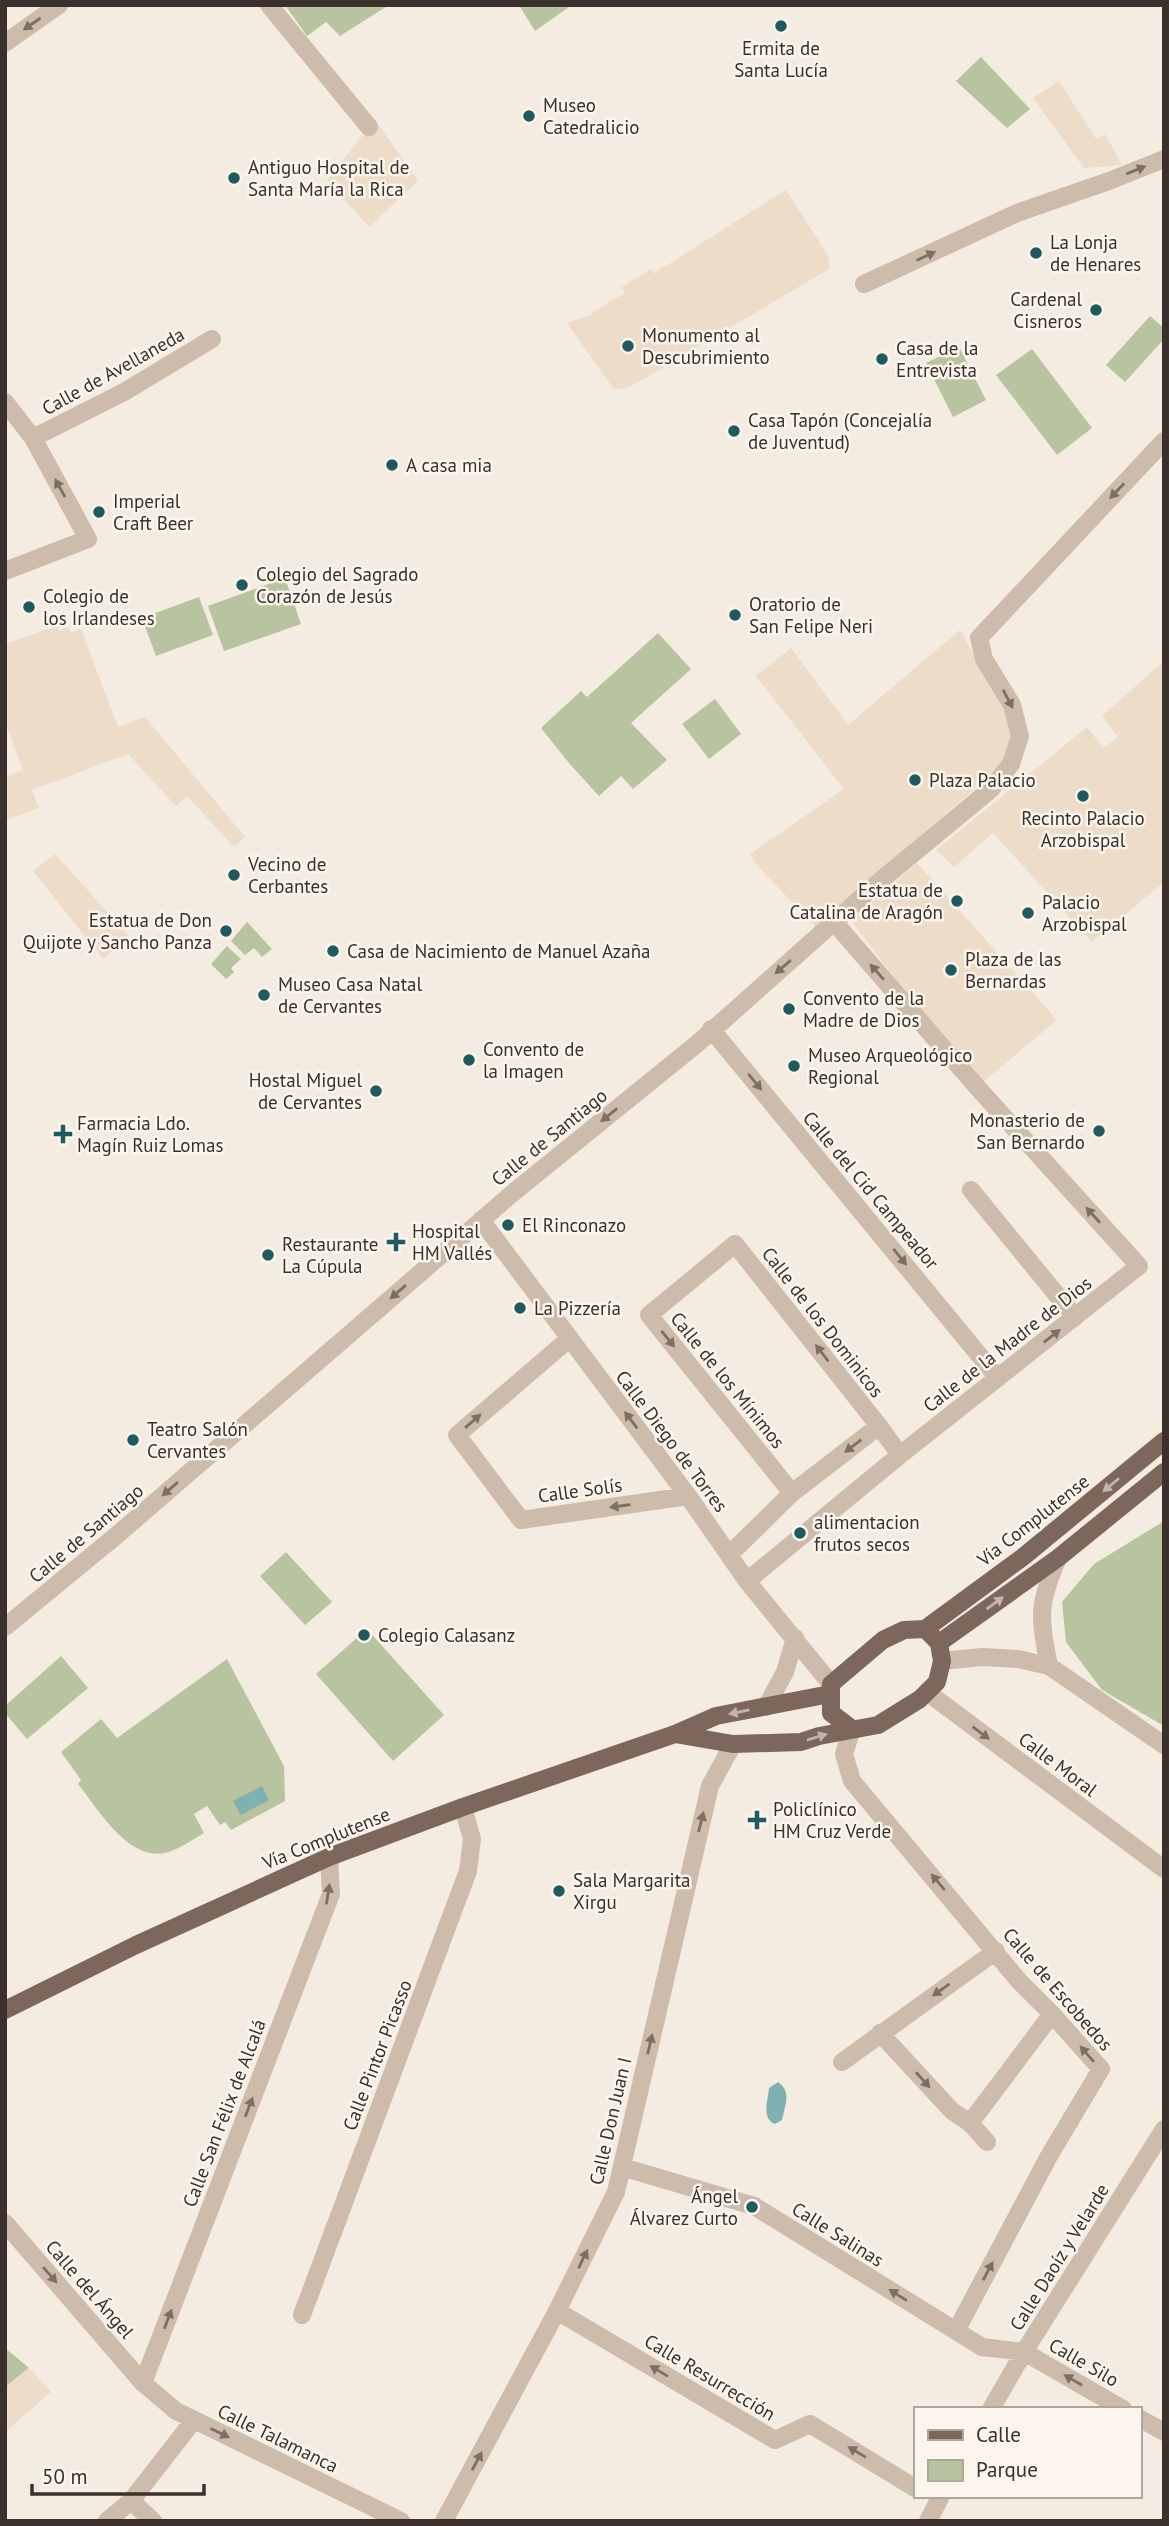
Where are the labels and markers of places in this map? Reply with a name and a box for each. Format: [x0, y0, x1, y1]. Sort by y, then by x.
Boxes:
marker: Ermita de Santa Lucía [773, 18, 789, 34]
place label: Ermita de Santa Lucía [734, 36, 828, 82]
place label: Museo Catedralicio [543, 93, 639, 139]
marker: Museo Catedralicio [521, 108, 537, 124]
place label: Antiguo Hospital de Santa María la Rica [248, 155, 409, 201]
marker: Antiguo Hospital de Santa María la Rica [226, 170, 242, 186]
place label: La Lonja de Henares [1050, 230, 1141, 276]
marker: La Lonja de Henares [1028, 245, 1044, 261]
place label: Cardenal Cisneros [1010, 287, 1082, 333]
marker: Cardenal Cisneros [1088, 302, 1104, 318]
place label: Monumento al Descubrimiento [642, 323, 770, 369]
place label: Casa de la Entrevista [896, 336, 978, 382]
marker: Monumento al Descubrimiento [620, 338, 636, 354]
marker: Casa de la Entrevista [874, 351, 890, 367]
place label: Casa Tapón (Concejalía de Juventud) [748, 408, 932, 454]
marker: Casa Tapón (Concejalía de Juventud) [726, 423, 742, 439]
place label: A casa mia [406, 453, 492, 477]
marker: A casa mia [384, 457, 400, 473]
place label: Imperial Craft Beer [113, 489, 194, 535]
marker: Imperial Craft Beer [91, 504, 107, 520]
place label: Colegio del Sagrado Corazón de Jesús [256, 562, 418, 608]
marker: Colegio del Sagrado Corazón de Jesús [234, 577, 250, 593]
place label: Colegio de los Irlandeses [43, 584, 155, 630]
place label: Oratorio de San Felipe Neri [749, 592, 873, 638]
marker: Colegio de los Irlandeses [21, 599, 37, 615]
marker: Oratorio de San Felipe Neri [727, 607, 743, 623]
place label: Plaza Palacio [929, 768, 1036, 792]
marker: Plaza Palacio [907, 772, 923, 788]
marker: Recinto Palacio Arzobispal [1075, 788, 1091, 804]
place label: Recinto Palacio Arzobispal [1021, 806, 1145, 852]
place label: Vecino de Cerbantes [247, 852, 328, 898]
marker: Vecino de Cerbantes [226, 867, 242, 883]
place label: Estatua de Catalina de Aragón [790, 878, 943, 924]
place label: Palacio Arzobispal [1042, 890, 1127, 936]
marker: Estatua de Catalina de Aragón [949, 893, 965, 909]
marker: Palacio Arzobispal [1020, 905, 1036, 921]
place label: Estatua de Don Quijote y Sancho Panza [23, 908, 212, 954]
marker: Estatua de Don Quijote y Sancho Panza [218, 923, 234, 939]
place label: Casa de Nacimiento de Manuel Azaña [347, 939, 650, 963]
marker: Casa de Nacimiento de Manuel Azaña [325, 943, 341, 959]
place label: Plaza de las Bernardas [965, 947, 1062, 993]
marker: Plaza de las Bernardas [943, 962, 959, 978]
place label: Museo Casa Natal de Cervantes [278, 972, 422, 1018]
place label: Convento de la Madre de Dios [803, 986, 924, 1032]
marker: Museo Casa Natal de Cervantes [256, 987, 272, 1003]
marker: Convento de la Madre de Dios [781, 1001, 797, 1017]
place label: Convento de la Imagen [483, 1037, 584, 1083]
place label: Museo Arqueológico Regional [808, 1043, 972, 1089]
marker: Convento de la Imagen [461, 1052, 477, 1068]
marker: Museo Arqueológico Regional [786, 1058, 802, 1074]
place label: Hostal Miguel de Cervantes [249, 1068, 362, 1114]
marker: Hostal Miguel de Cervantes [368, 1083, 384, 1099]
place label: Monasterio de San Bernardo [969, 1108, 1085, 1154]
place label: Farmacia Ldo. Magín Ruiz Lomas [77, 1111, 223, 1157]
marker: Monasterio de San Bernardo [1091, 1123, 1107, 1139]
marker: Farmacia Ldo. Magín Ruiz Lomas [55, 1126, 71, 1142]
place label: El Rinconazo [522, 1213, 626, 1237]
marker: El Rinconazo [500, 1217, 516, 1233]
place label: Hospital HM Vallés [412, 1219, 492, 1265]
place label: Restaurante La Cúpula [282, 1232, 378, 1278]
marker: Hospital HM Vallés [386, 1232, 406, 1252]
marker: Restaurante La Cúpula [260, 1247, 276, 1263]
place label: La Pizzería [534, 1296, 621, 1320]
marker: La Pizzería [512, 1300, 528, 1316]
place label: Teatro Salón Cervantes [147, 1417, 248, 1463]
marker: Teatro Salón Cervantes [125, 1432, 141, 1448]
place label: alimentacion frutos secos [814, 1510, 920, 1556]
marker: alimentacion frutos secos [792, 1525, 808, 1541]
place label: Colegio Calasanz [378, 1623, 515, 1647]
marker: Colegio Calasanz [356, 1627, 372, 1643]
place label: Policlínico HM Cruz Verde [773, 1797, 891, 1843]
marker: Policlínico HM Cruz Verde [747, 1810, 767, 1830]
place label: Sala Margarita Xirgu [573, 1868, 691, 1914]
marker: Sala Margarita Xirgu [551, 1883, 567, 1899]
place label: Ángel Álvarez Curto [630, 2184, 738, 2230]
marker: Ángel Álvarez Curto [744, 2199, 760, 2215]

